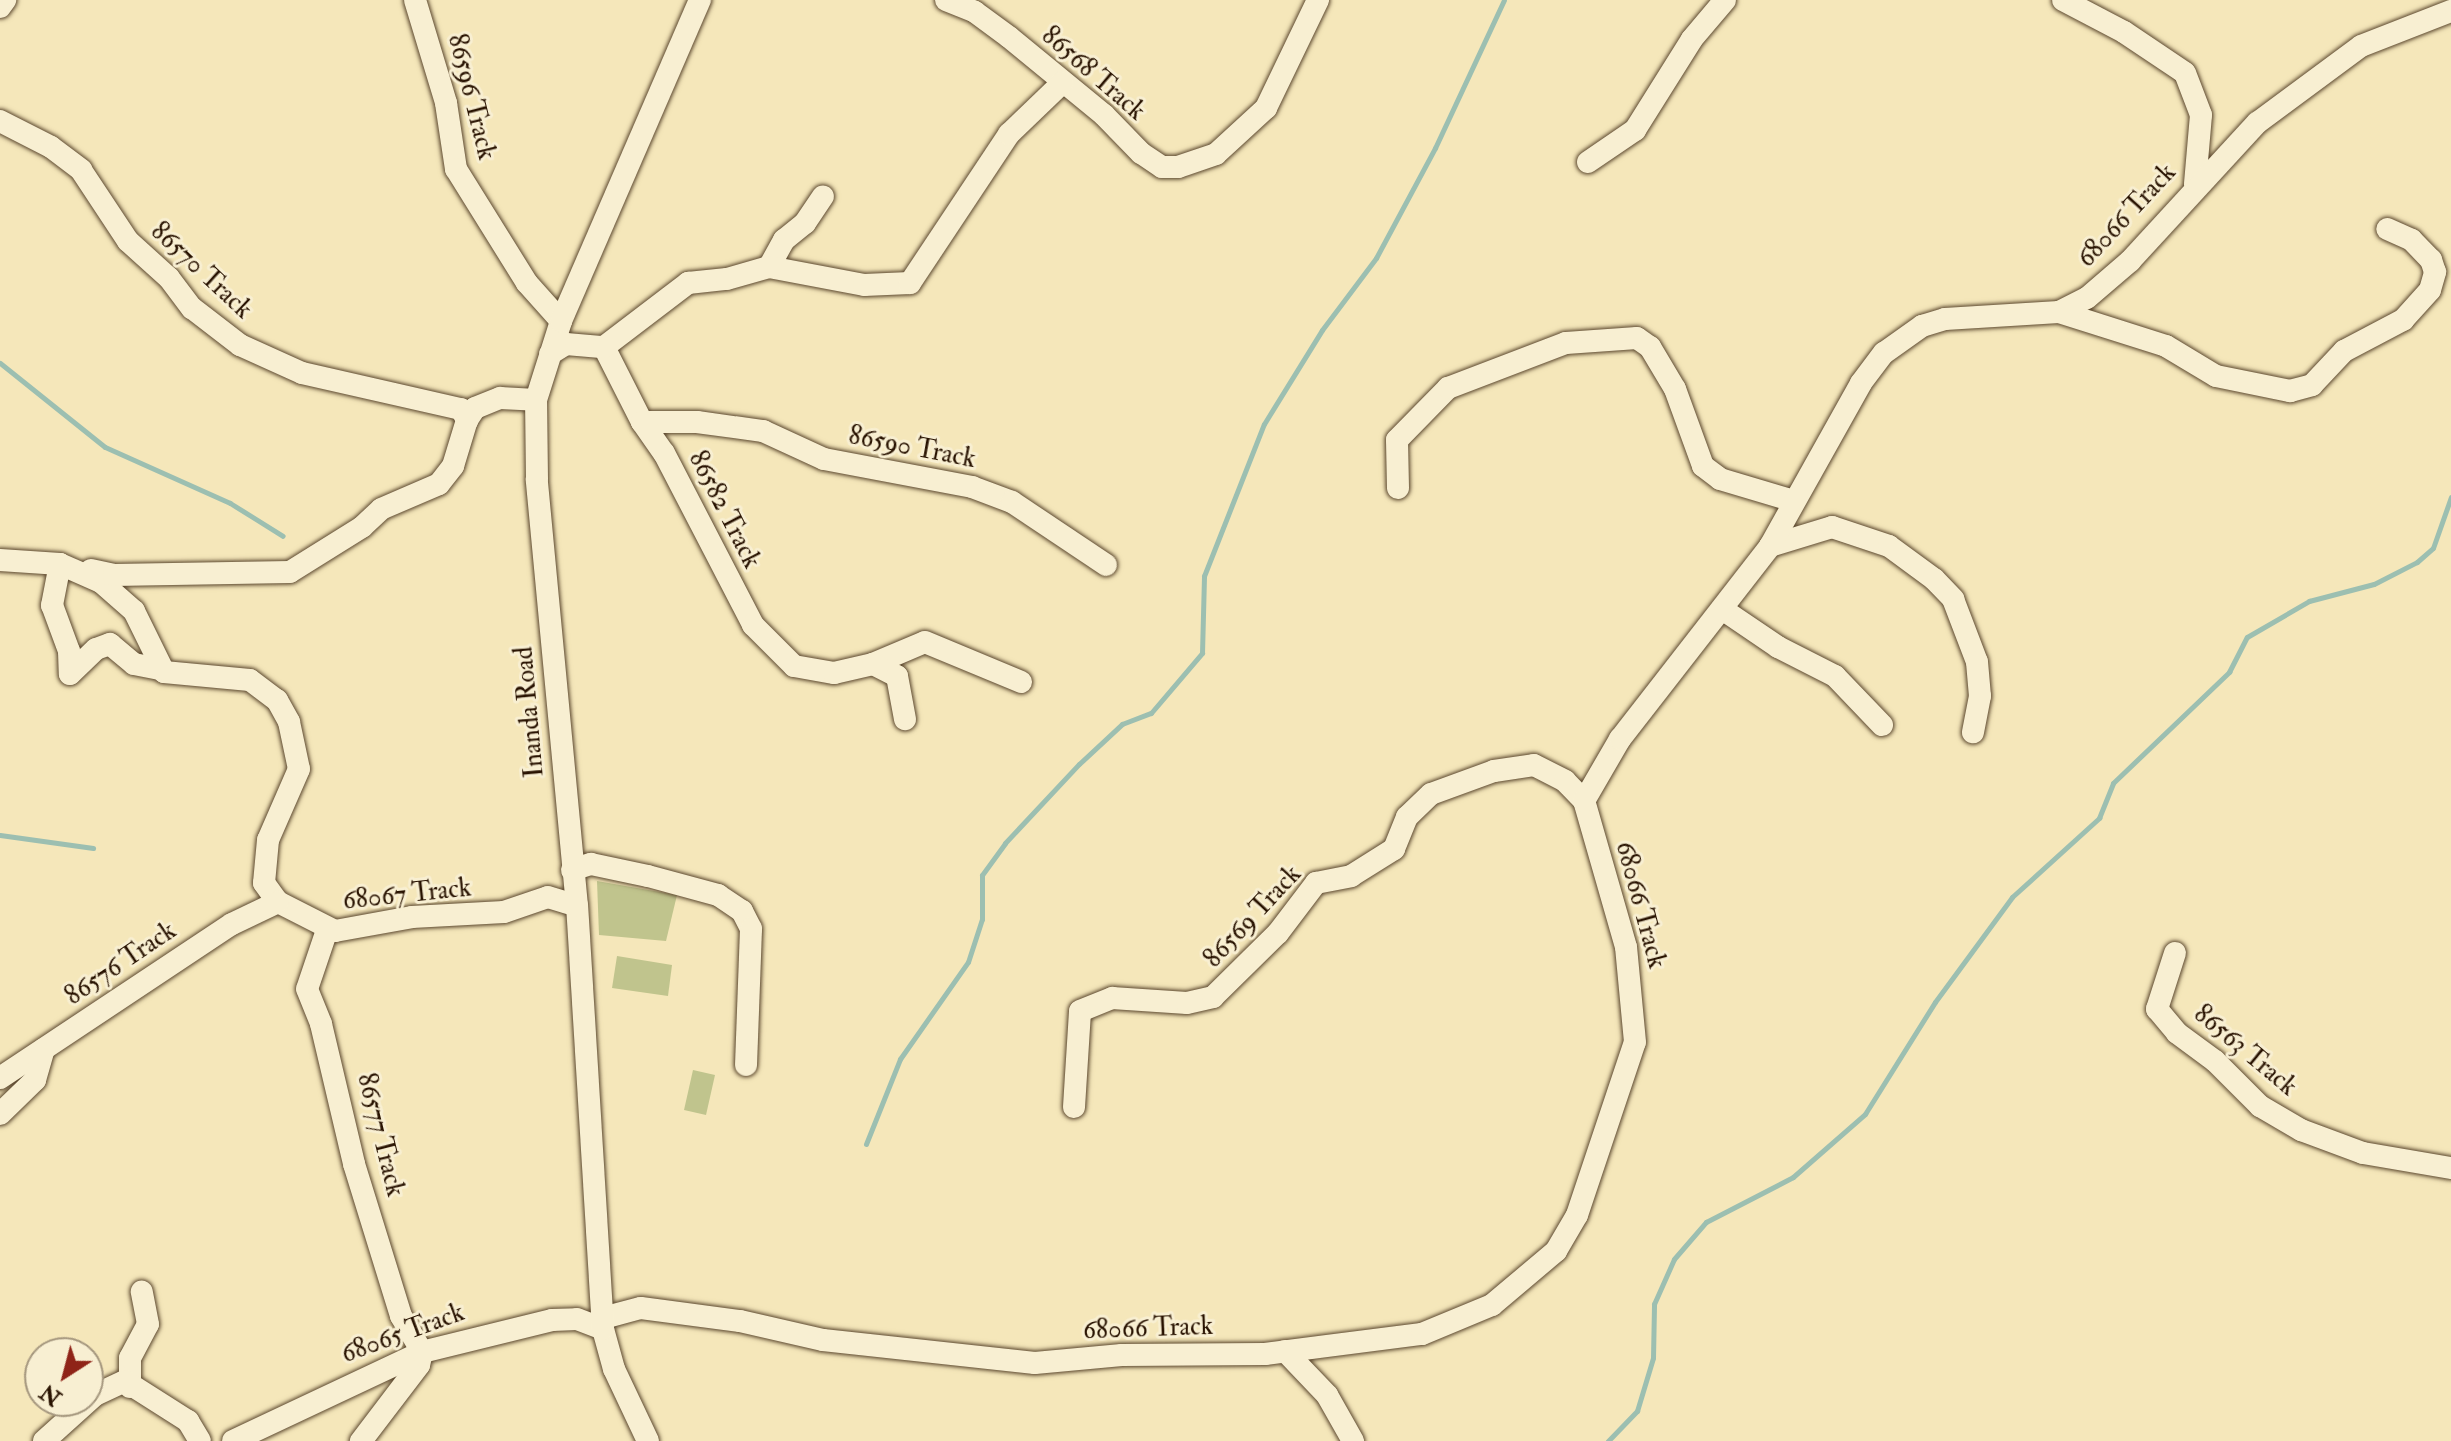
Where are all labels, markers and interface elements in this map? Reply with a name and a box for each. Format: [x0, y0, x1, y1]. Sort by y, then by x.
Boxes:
street label: 86568 Track [1035, 20, 1151, 128]
street label: 86596 Track [440, 31, 502, 163]
street label: 68066 Track [2071, 158, 2183, 274]
street label: 86570 Track [144, 216, 258, 326]
street label: 86590 Track [846, 420, 978, 476]
street label: 86582 Track [681, 446, 767, 574]
street label: Inanda Road [509, 645, 551, 779]
street label: 68066 Track [1608, 838, 1672, 972]
street label: 86569 Track [1198, 859, 1308, 975]
street label: 68067 Track [341, 873, 473, 917]
street label: 86576 Track [60, 916, 182, 1012]
street label: 86563 Track [2187, 999, 2303, 1103]
street label: 86577 Track [350, 1070, 410, 1200]
street label: 68065 Track [337, 1297, 469, 1371]
street label: 68066 Track [1082, 1311, 1214, 1347]
north arrow [24, 1337, 104, 1417]
text: N [35, 1378, 67, 1412]

